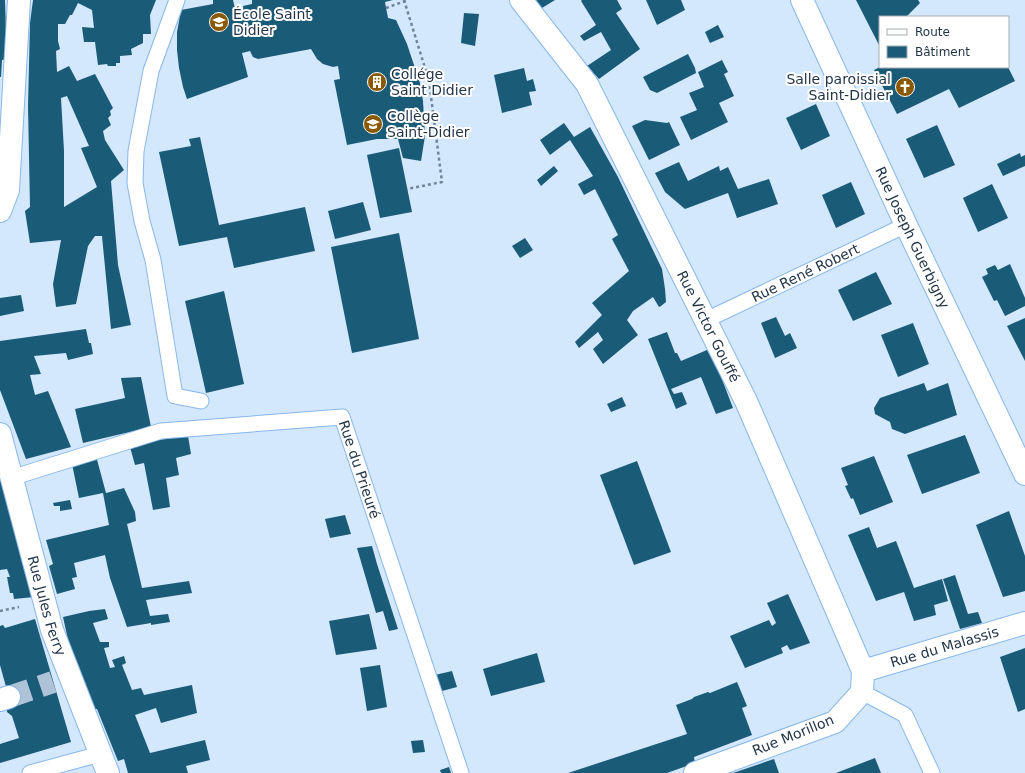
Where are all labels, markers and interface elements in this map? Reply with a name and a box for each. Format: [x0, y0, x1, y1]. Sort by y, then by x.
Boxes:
place label: École Saint Didier [233, 6, 311, 38]
school or university icon: École Saint Didier [208, 11, 230, 33]
legend [879, 16, 1009, 68]
text: Route [915, 25, 950, 39]
text: Bâtiment [915, 45, 970, 59]
place label: Collége Saint Didier [391, 66, 473, 98]
building icon: Collége Saint Didier [366, 71, 388, 93]
place label: Salle paroissial Saint-Didier [786, 71, 891, 103]
church icon: Salle paroissial Saint-Didier [894, 76, 916, 98]
place label: Collège Saint-Didier [387, 108, 470, 140]
school or university icon: Collège Saint-Didier [362, 113, 384, 135]
street label: Rue Joseph Guerbigny [872, 164, 953, 311]
street label: Rue René Robert [749, 240, 862, 305]
street label: Rue Victor Gouffé [674, 268, 743, 385]
street label: Rue du Prieuré [336, 418, 383, 521]
street label: Rue Jules Ferry [25, 554, 69, 658]
street label: Rue du Malassis [888, 623, 1001, 670]
street label: Rue Morillon [750, 711, 836, 759]

